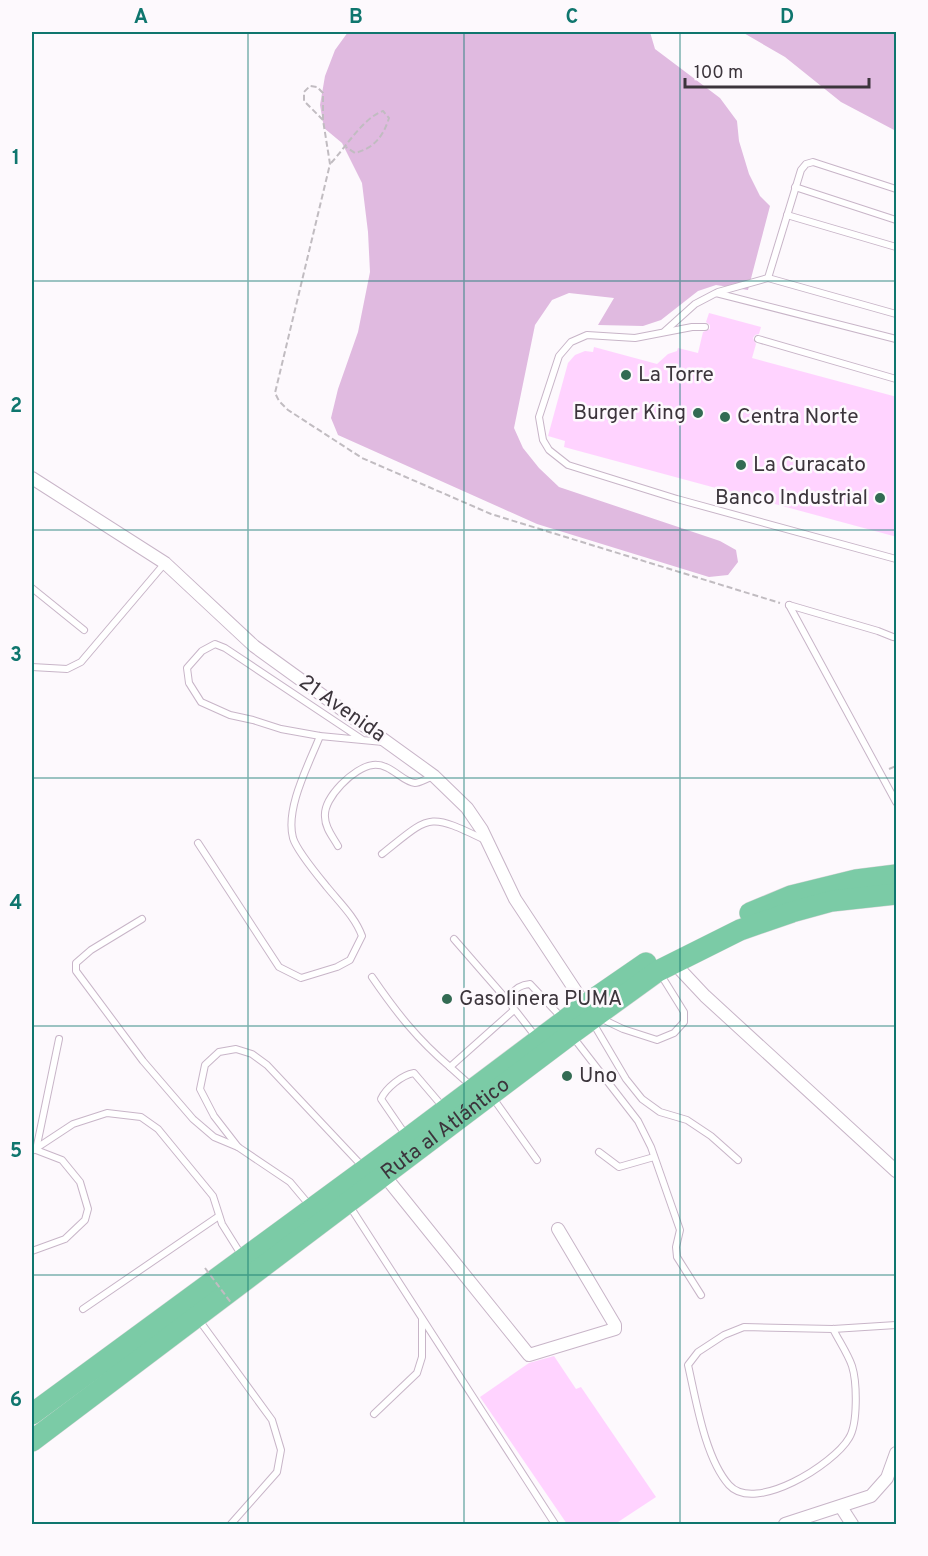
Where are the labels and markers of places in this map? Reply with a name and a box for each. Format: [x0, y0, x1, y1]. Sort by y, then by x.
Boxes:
place label: La Torre [638, 362, 714, 389]
marker: La Torre [619, 368, 633, 382]
place label: Burger King [573, 400, 686, 427]
place label: Centra Norte [737, 404, 859, 431]
marker: Burger King [691, 406, 705, 420]
marker: Centra Norte [718, 410, 732, 424]
place label: La Curacato [753, 452, 866, 479]
marker: La Curacato [734, 458, 748, 472]
place label: Banco Industrial [715, 485, 868, 512]
marker: Banco Industrial [873, 491, 887, 505]
place label: Gasolinera PUMA [459, 986, 622, 1013]
marker: Gasolinera PUMA [440, 992, 454, 1006]
place label: Uno [579, 1063, 617, 1090]
marker: Uno [560, 1069, 574, 1083]

